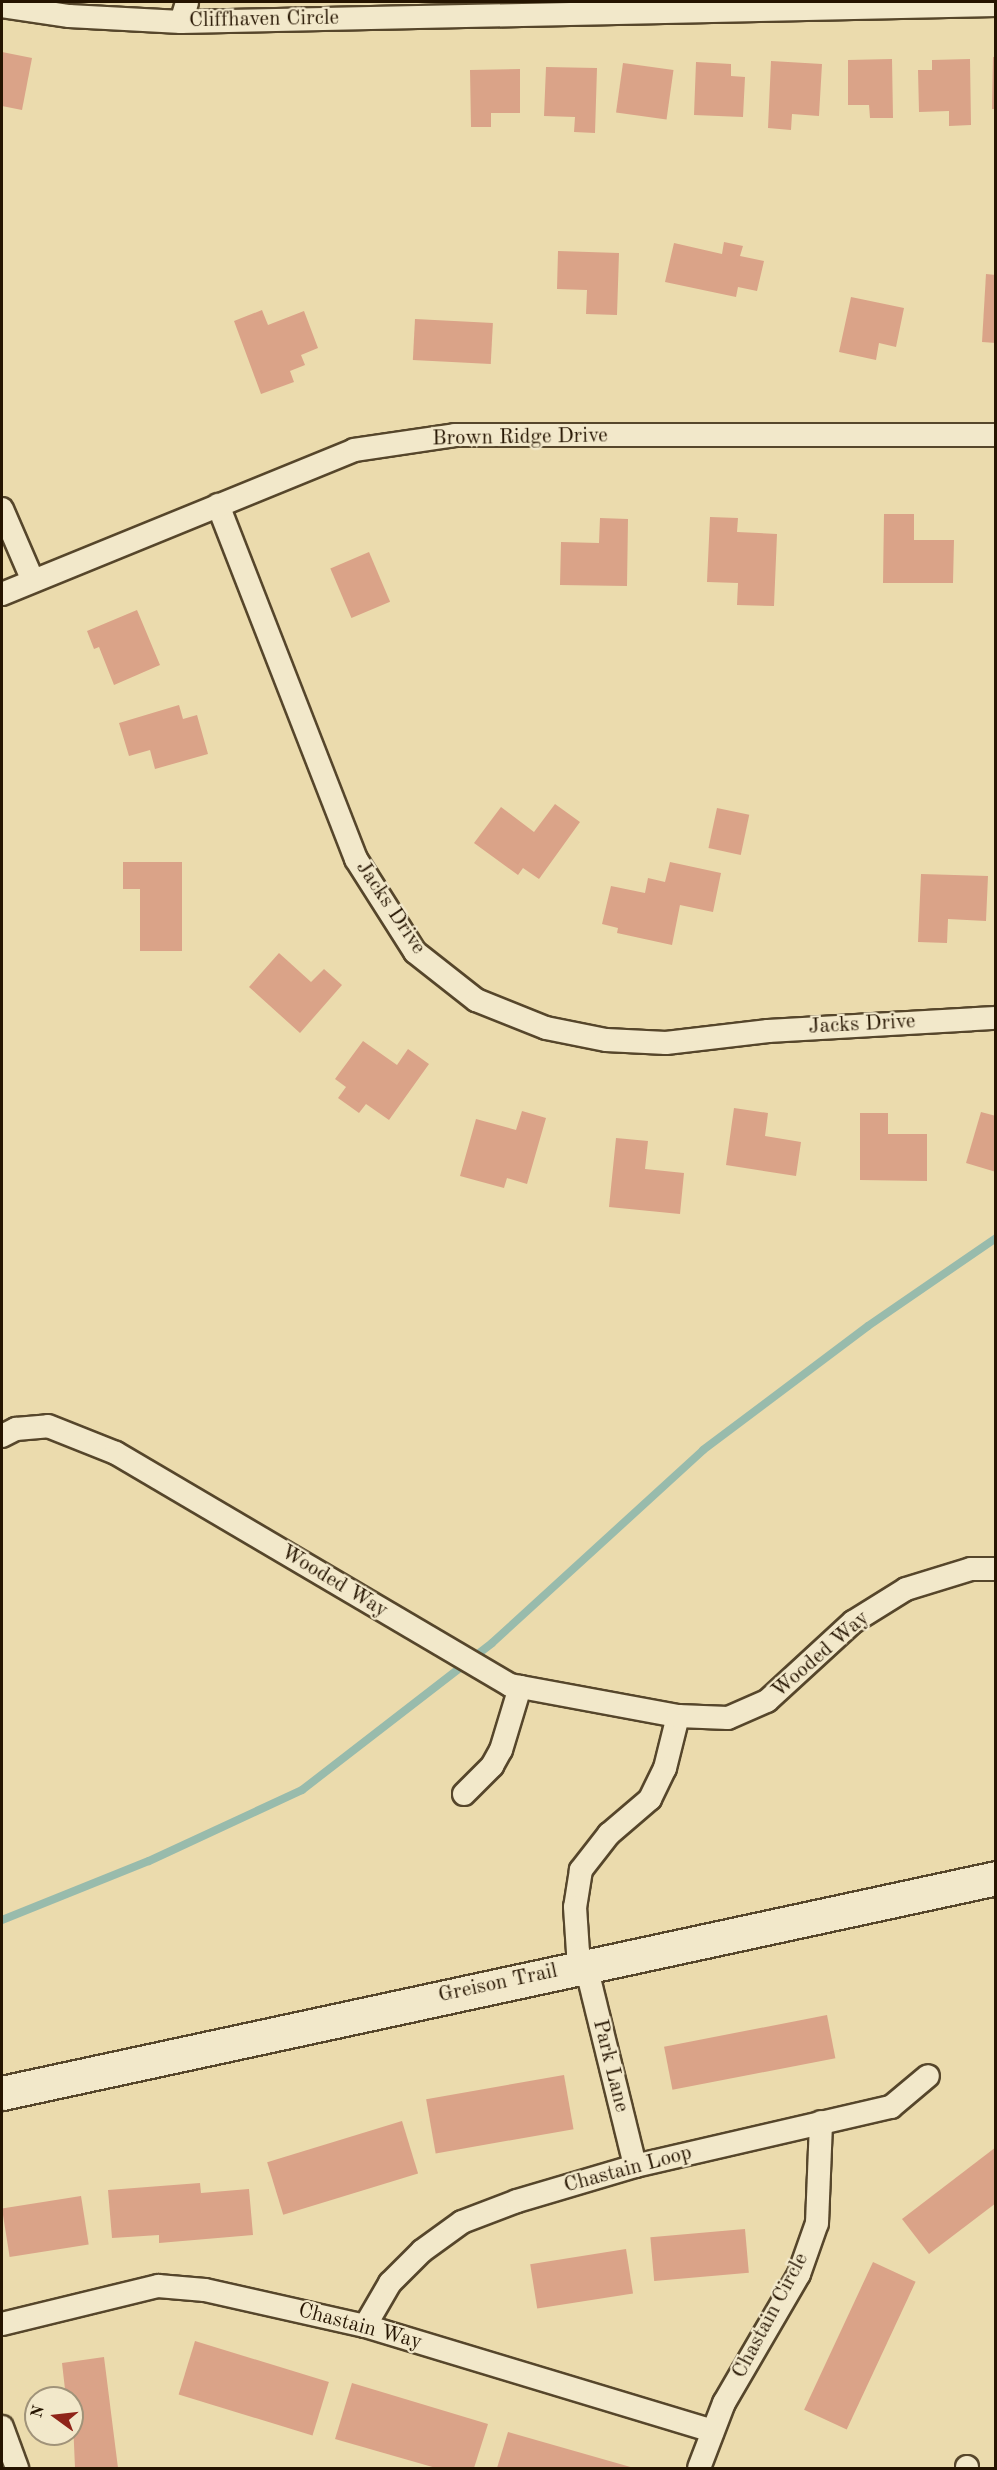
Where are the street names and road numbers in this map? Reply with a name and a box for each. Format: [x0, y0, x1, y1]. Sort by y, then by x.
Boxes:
street label: Cliffhaven Circle [189, 6, 339, 34]
street label: Brown Ridge Drive [432, 424, 608, 452]
street label: Jacks Drive [350, 857, 430, 959]
street label: Jacks Drive [808, 1010, 916, 1040]
street label: Wooded Way [276, 1540, 392, 1624]
street label: Wooded Way [767, 1606, 875, 1704]
street label: Greison Trail [436, 1959, 560, 2009]
street label: Park Lane [586, 2017, 634, 2115]
street label: Chastain Loop [561, 2141, 695, 2199]
street label: Chastain Circle [727, 2249, 815, 2383]
street label: Chastain Way [295, 2298, 425, 2356]

